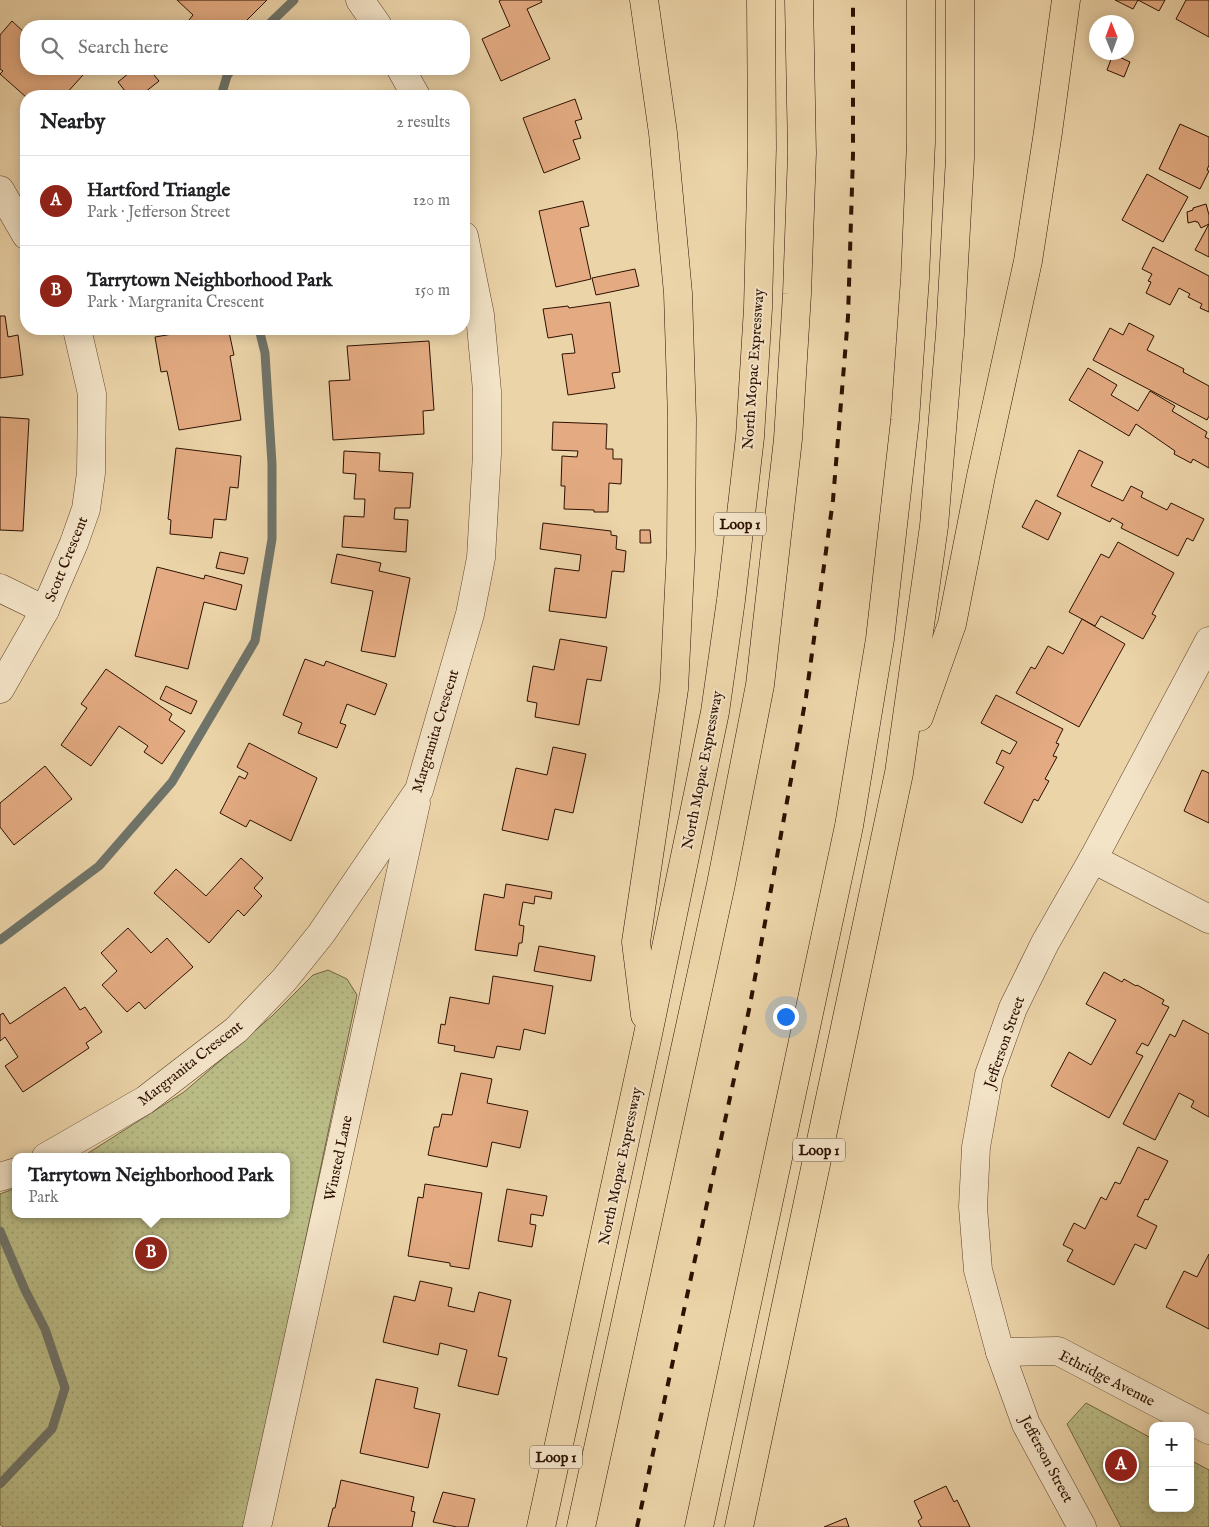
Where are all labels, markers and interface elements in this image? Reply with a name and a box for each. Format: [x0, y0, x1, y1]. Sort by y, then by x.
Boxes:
north arrow [1089, 15, 1134, 60]
search box [20, 20, 470, 75]
icon: search [38, 34, 66, 62]
text: Search here [78, 36, 169, 60]
text: Nearby [40, 109, 105, 136]
text: 2 results [396, 113, 450, 133]
text: Hartford Triangle [87, 179, 230, 203]
text: A [51, 191, 61, 211]
text: 120 m [413, 191, 450, 211]
text: Park · Jefferson Street [87, 203, 230, 223]
text: Tarrytown Neighborhood Park [87, 269, 333, 293]
text: B [51, 281, 61, 301]
text: 150 m [415, 281, 450, 301]
street label: North Mopac Expressway [738, 287, 769, 450]
text: Park · Margranita Crescent [87, 293, 264, 313]
road number: Loop 1 [714, 512, 766, 536]
street label: Scott Crescent [41, 514, 92, 605]
street label: Margranita Crescent [408, 667, 463, 795]
street label: North Mopac Expressway [678, 689, 727, 851]
street label: Jefferson Street [979, 994, 1029, 1092]
your location [773, 1004, 799, 1030]
street label: Margranita Crescent [134, 1017, 247, 1110]
street label: North Mopac Expressway [594, 1085, 647, 1247]
street label: Winsted Lane [320, 1114, 357, 1203]
road number: Loop 1 [793, 1138, 845, 1162]
popup [12, 1153, 290, 1218]
text: Tarrytown Neighborhood Park [28, 1164, 274, 1188]
text: Park [28, 1188, 59, 1208]
pin: B [135, 1234, 167, 1272]
street label: Ethridge Avenue [1056, 1346, 1158, 1411]
street label: Jefferson Street [1015, 1411, 1077, 1506]
map controls [1149, 1422, 1194, 1512]
button: + [1149, 1422, 1194, 1467]
road number: Loop 1 [530, 1445, 582, 1468]
pin: A [1105, 1446, 1137, 1484]
button: − [1149, 1467, 1194, 1512]

